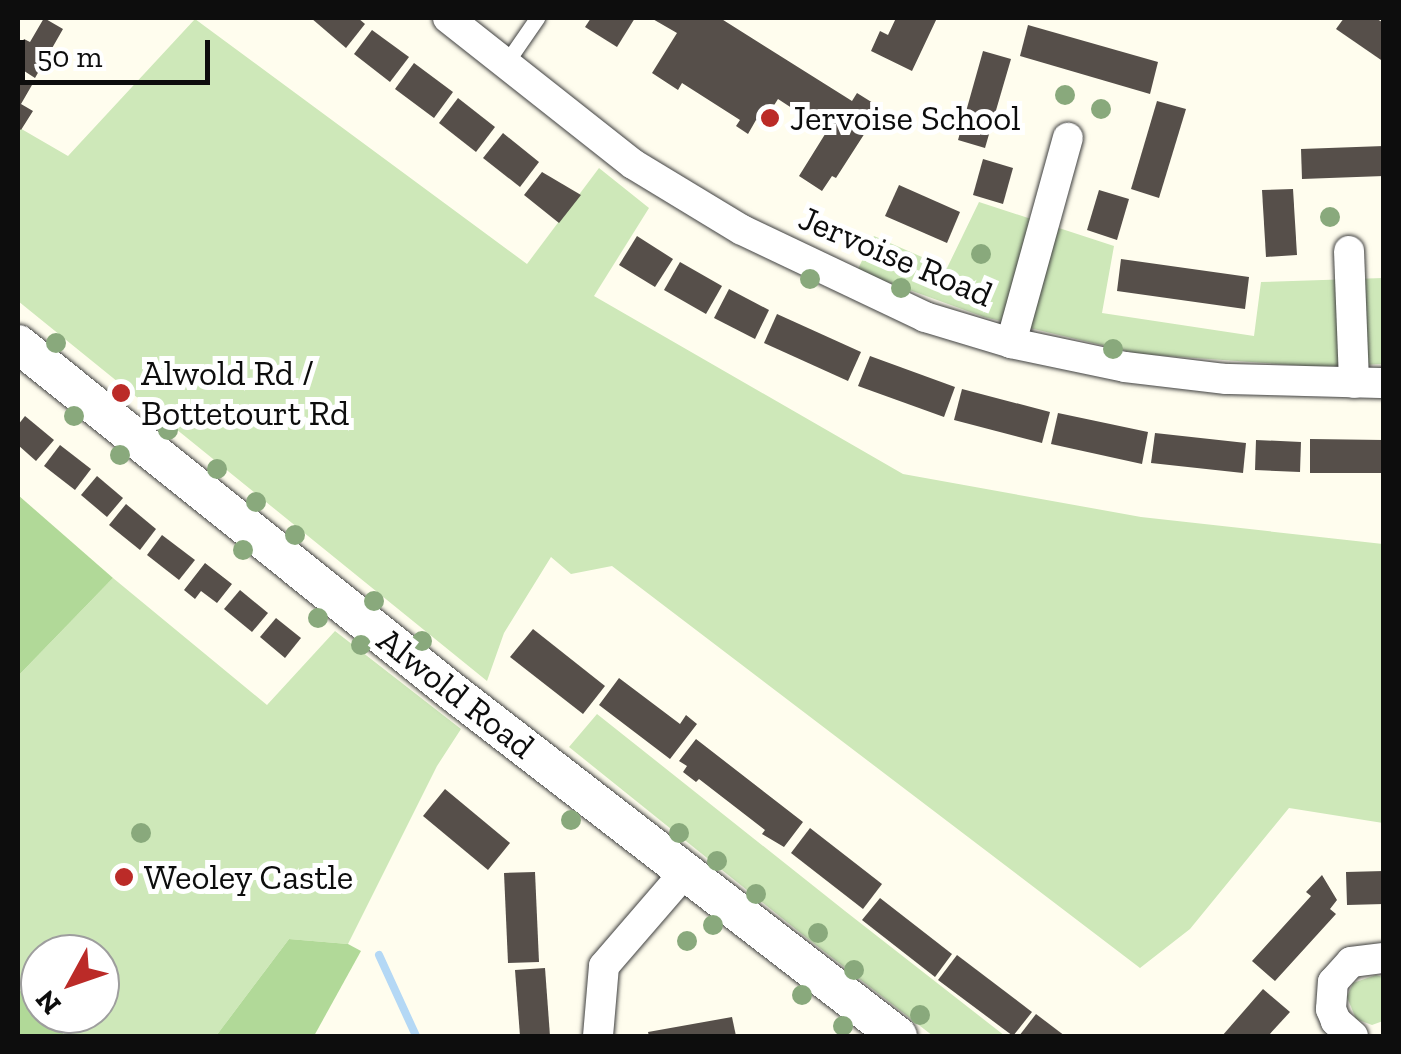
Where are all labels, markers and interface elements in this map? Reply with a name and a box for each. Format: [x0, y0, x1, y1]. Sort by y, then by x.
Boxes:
scale bar [25, 20, 215, 82]
text: 50 m [37, 39, 102, 75]
place label: Jervoise School [790, 97, 1021, 139]
marker: Jervoise School [759, 107, 781, 129]
street label: Jervoise Road [793, 196, 999, 316]
place label: Alwold Rd / Bottetourt Rd [141, 352, 349, 434]
marker: Alwold Rd / Bottetourt Rd [110, 382, 132, 404]
street label: Alwold Road [369, 619, 543, 767]
place label: Weoley Castle [144, 856, 354, 898]
marker: Weoley Castle [113, 866, 135, 888]
north arrow [20, 934, 120, 1034]
text: N [29, 984, 68, 1021]

